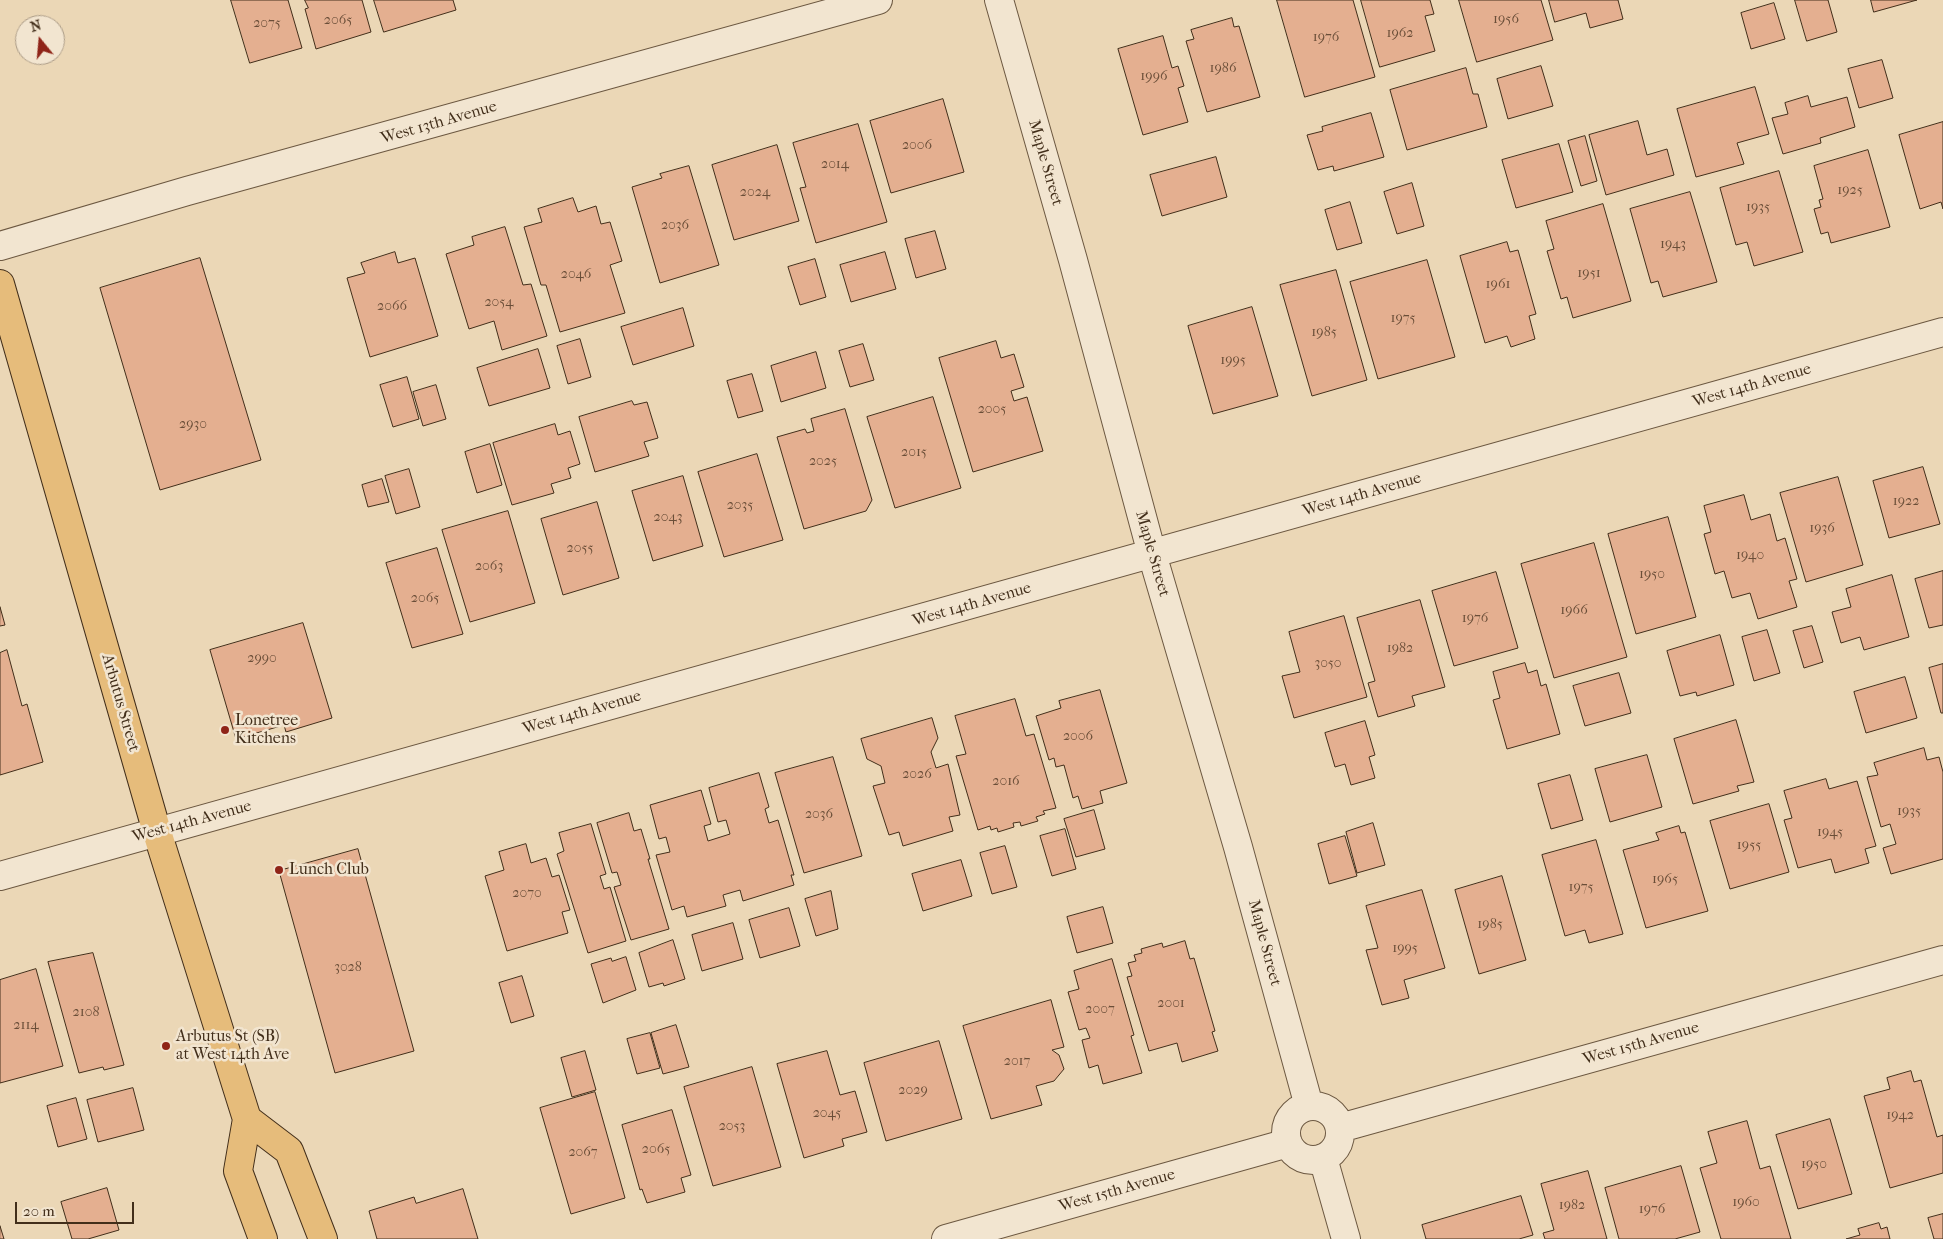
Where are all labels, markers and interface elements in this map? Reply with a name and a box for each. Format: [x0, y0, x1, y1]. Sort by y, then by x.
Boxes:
house number: 1956 [1493, 12, 1519, 28]
house number: 2065 [324, 13, 352, 29]
north arrow [15, 15, 65, 65]
text: N [28, 16, 43, 36]
house number: 2075 [253, 16, 281, 32]
house number: 1962 [1386, 26, 1414, 42]
house number: 1976 [1313, 30, 1339, 46]
house number: 1986 [1210, 61, 1236, 77]
house number: 1996 [1140, 69, 1168, 85]
street label: West 13th Avenue [379, 97, 499, 149]
street label: Maple Street [1024, 118, 1066, 208]
house number: 2006 [902, 138, 932, 154]
house number: 2014 [821, 157, 849, 173]
house number: 1925 [1837, 183, 1863, 199]
house number: 2024 [740, 185, 770, 201]
house number: 1935 [1746, 200, 1770, 216]
house number: 2036 [661, 218, 689, 234]
house number: 1943 [1660, 237, 1686, 253]
house number: 1951 [1577, 266, 1601, 282]
house number: 2046 [561, 267, 591, 283]
house number: 1961 [1486, 277, 1510, 293]
house number: 2054 [484, 295, 514, 311]
house number: 2066 [377, 299, 407, 315]
house number: 1975 [1390, 311, 1416, 327]
house number: 1985 [1311, 325, 1337, 341]
house number: 1995 [1220, 353, 1246, 369]
street label: West 14th Avenue [1690, 360, 1814, 412]
house number: 2005 [978, 402, 1006, 418]
house number: 2930 [179, 417, 207, 433]
house number: 2015 [901, 445, 927, 461]
house number: 2025 [809, 454, 837, 470]
street label: West 14th Avenue [1300, 469, 1424, 521]
house number: 1922 [1893, 494, 1919, 510]
house number: 2035 [727, 498, 753, 514]
street label: Maple Street [1131, 509, 1173, 599]
house number: 2043 [654, 510, 682, 526]
house number: 1936 [1809, 521, 1835, 537]
house number: 2055 [567, 541, 593, 557]
house number: 1940 [1736, 548, 1764, 564]
house number: 2063 [475, 559, 503, 575]
house number: 1950 [1639, 567, 1665, 583]
street label: West 14th Avenue [910, 579, 1034, 631]
house number: 2065 [411, 591, 439, 607]
house number: 1966 [1560, 603, 1588, 619]
house number: 1976 [1462, 611, 1488, 627]
house number: 1982 [1387, 641, 1413, 657]
house number: 2990 [247, 651, 277, 667]
street label: Arbutus Street [97, 652, 143, 754]
house number: 3050 [1314, 656, 1342, 672]
street label: West 14th Avenue [520, 687, 644, 739]
place label: Lonetree Kitchens [235, 711, 298, 749]
marker: Lonetree Kitchens [219, 724, 231, 736]
house number: 2006 [1063, 729, 1093, 745]
house number: 2026 [902, 767, 932, 783]
house number: 2016 [992, 774, 1020, 790]
street label: West 14th Avenue [130, 797, 254, 847]
house number: 1935 [1897, 804, 1921, 820]
house number: 2036 [805, 807, 833, 823]
house number: 1945 [1817, 825, 1843, 841]
house number: 1955 [1737, 838, 1761, 854]
place label: Lunch Club [289, 860, 369, 880]
marker: Lunch Club [273, 864, 285, 876]
house number: 1965 [1652, 872, 1678, 888]
house number: 1975 [1568, 880, 1594, 896]
house number: 2070 [512, 886, 542, 902]
street label: Maple Street [1243, 898, 1285, 988]
house number: 1985 [1477, 917, 1503, 933]
house number: 1995 [1392, 941, 1418, 957]
house number: 3028 [334, 960, 362, 976]
house number: 2001 [1157, 996, 1185, 1012]
house number: 2007 [1085, 1002, 1115, 1018]
house number: 2108 [73, 1005, 99, 1021]
house number: 2114 [13, 1018, 39, 1034]
street label: West 15th Avenue [1581, 1018, 1701, 1070]
place label: Arbutus St (SB) at West 14th Ave [176, 1027, 289, 1065]
marker: Arbutus St (SB) at West 14th Ave [160, 1040, 172, 1052]
house number: 2017 [1004, 1054, 1030, 1070]
house number: 2029 [898, 1083, 928, 1099]
house number: 2045 [813, 1106, 841, 1122]
house number: 1942 [1886, 1108, 1914, 1124]
house number: 2053 [719, 1119, 745, 1135]
house number: 2065 [642, 1142, 670, 1158]
house number: 2067 [568, 1145, 598, 1161]
house number: 1950 [1801, 1157, 1827, 1173]
street label: West 15th Avenue [1057, 1165, 1177, 1217]
scale bar [18, 1192, 136, 1224]
house number: 1960 [1732, 1195, 1760, 1211]
house number: 1982 [1559, 1198, 1585, 1214]
text: 20 m [23, 1202, 55, 1220]
house number: 1976 [1639, 1202, 1665, 1218]

